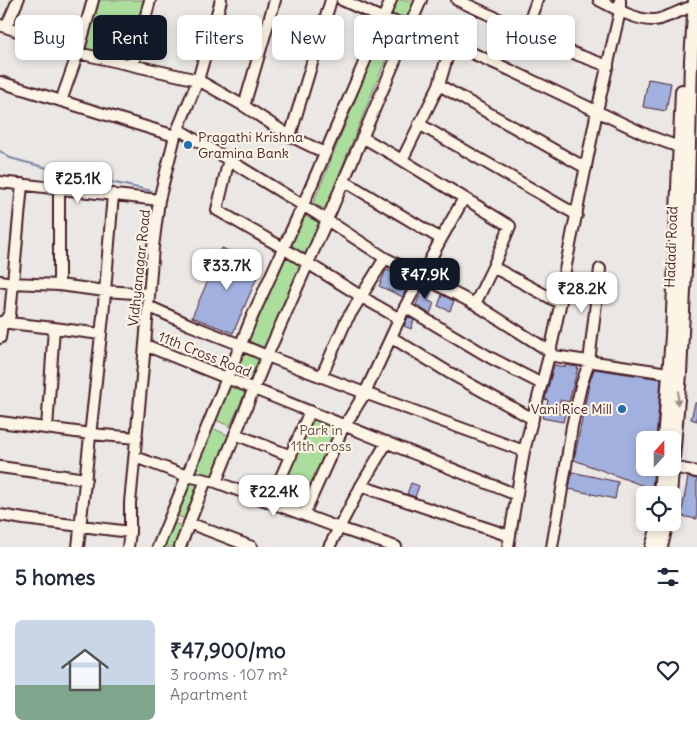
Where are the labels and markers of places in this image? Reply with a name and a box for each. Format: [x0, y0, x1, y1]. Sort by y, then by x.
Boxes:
place label: Pragathi Krishna Gramina Bank [198, 128, 303, 162]
marker: Pragathi Krishna Gramina Bank [182, 139, 194, 151]
pin: ₹25.1K [37, 162, 119, 204]
pin: ₹33.7K [186, 248, 268, 291]
pin: ₹47.9K [384, 258, 466, 300]
pin: ₹28.2K [541, 272, 623, 314]
place label: Vani Rice Mill [531, 400, 612, 418]
marker: Vani Rice Mill [616, 403, 628, 415]
pin: ₹22.4K [233, 474, 315, 517]

